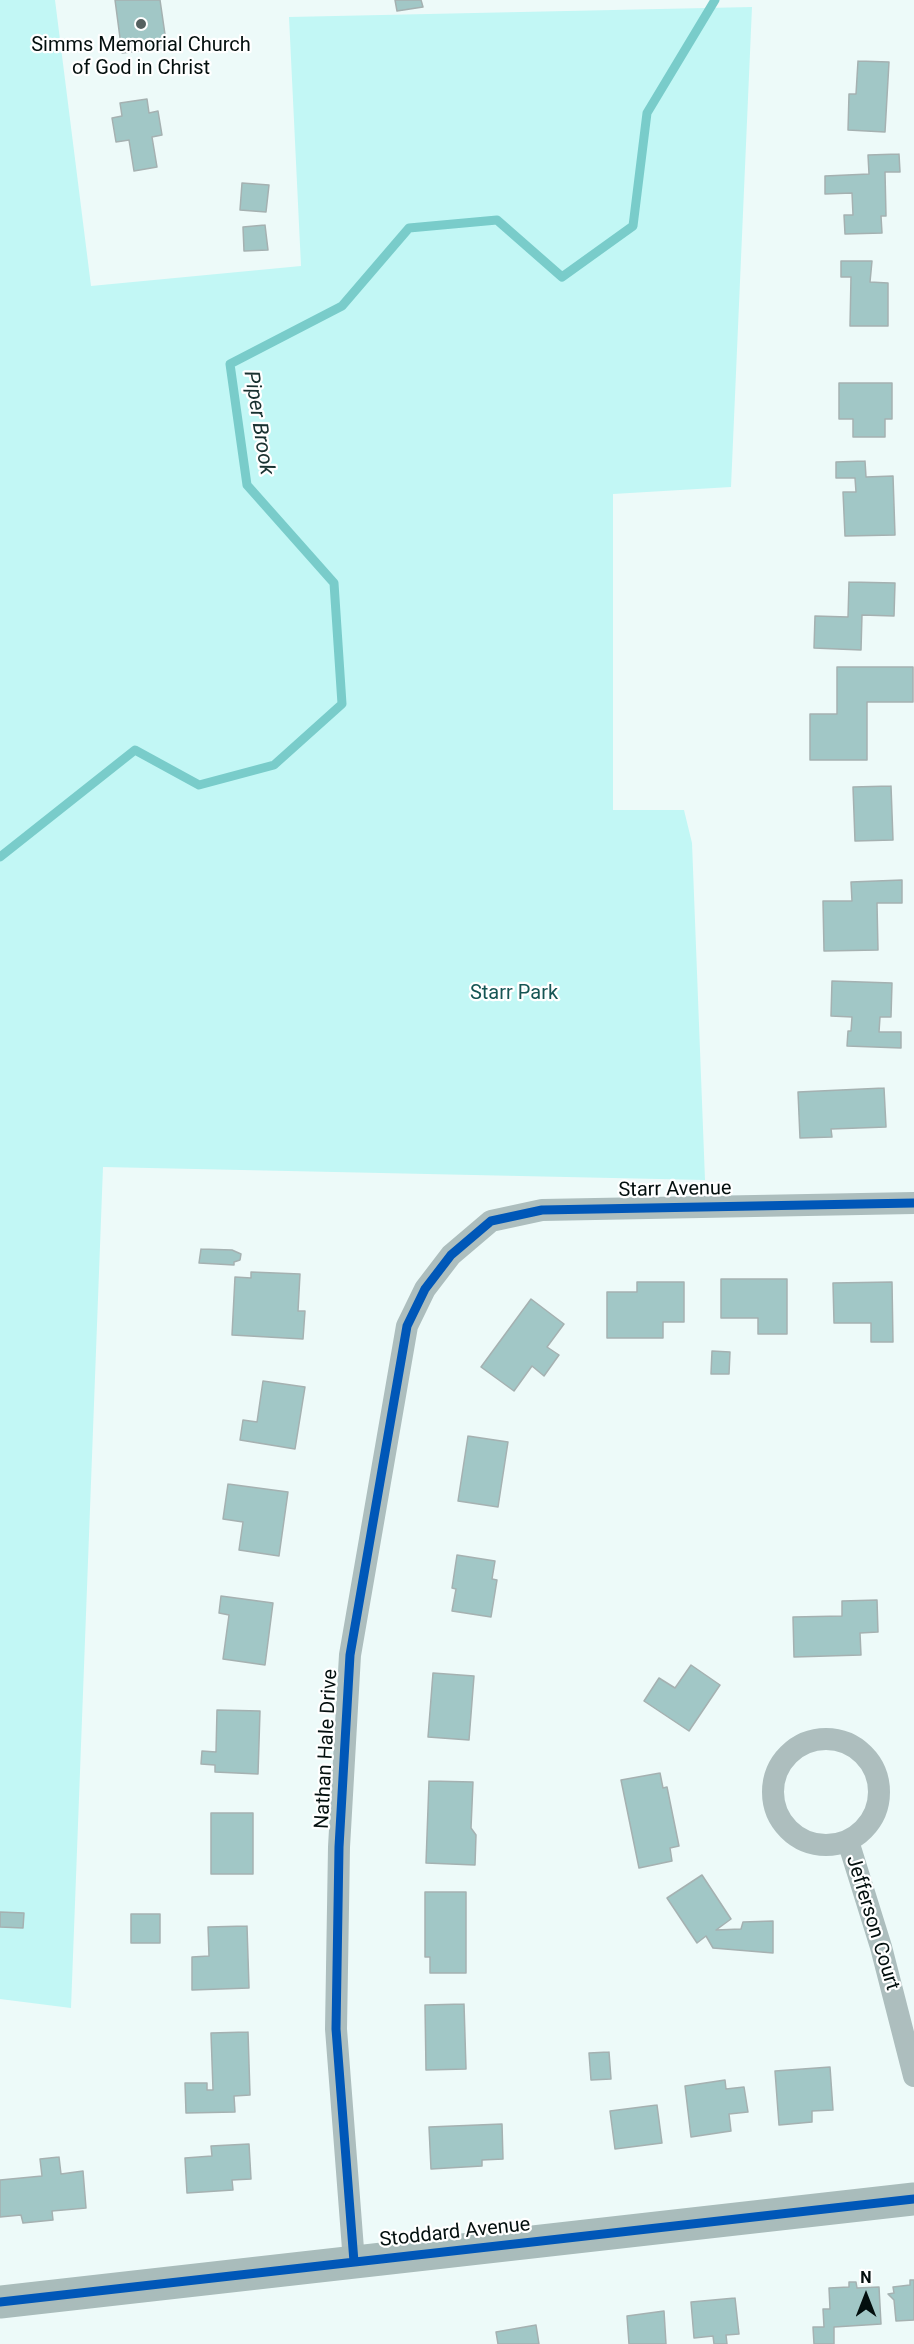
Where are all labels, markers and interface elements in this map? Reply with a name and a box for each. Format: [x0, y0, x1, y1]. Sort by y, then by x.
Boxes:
marker: Simms Memorial Church of God in Christ [134, 17, 148, 31]
place label: Simms Memorial Church of God in Christ [31, 34, 251, 81]
water label: Piper Brook [237, 369, 279, 477]
park label: Starr Park [470, 982, 558, 1006]
street label: Starr Avenue [618, 1177, 732, 1203]
street label: Nathan Hale Drive [311, 1668, 343, 1830]
street label: Jefferson Court [840, 1853, 904, 1993]
street label: Stoddard Avenue [379, 2213, 531, 2253]
north arrow [836, 2266, 896, 2326]
text: N [860, 2268, 872, 2287]

